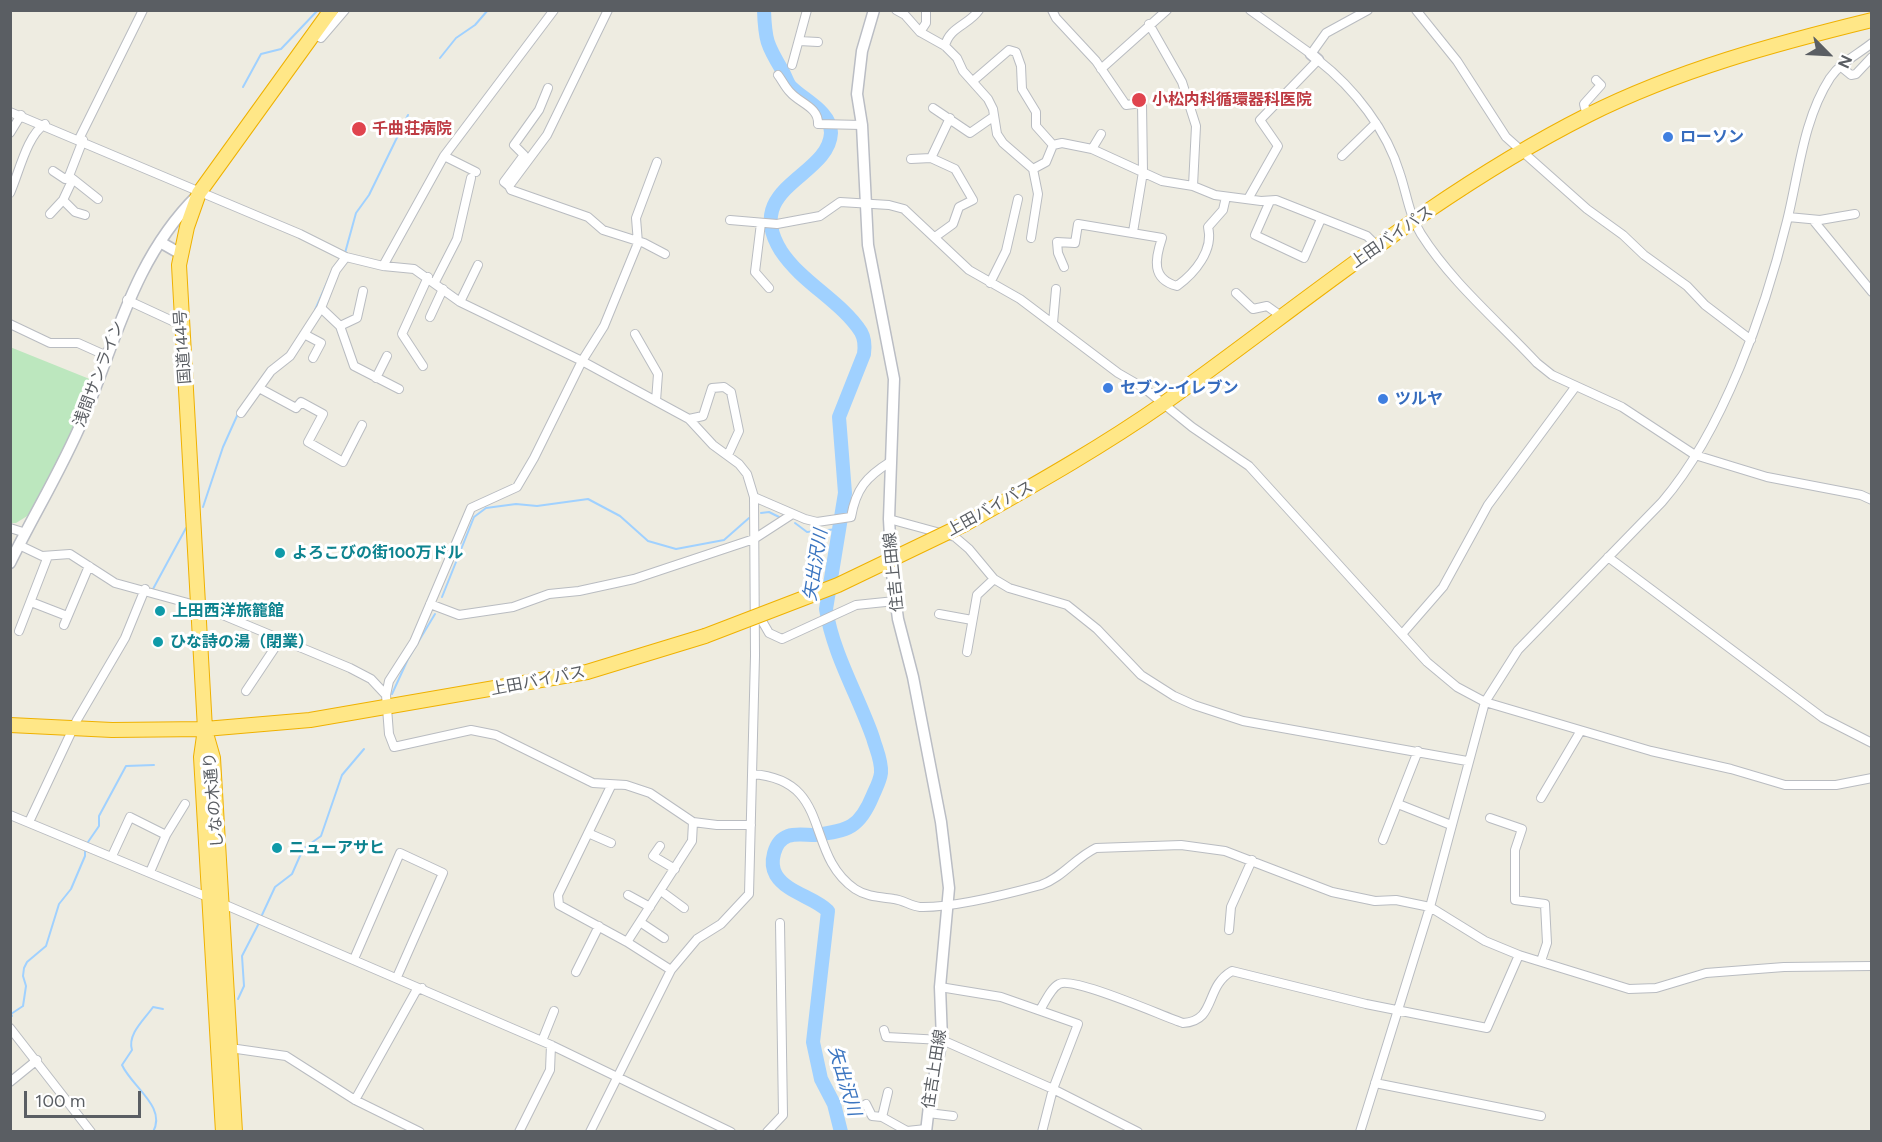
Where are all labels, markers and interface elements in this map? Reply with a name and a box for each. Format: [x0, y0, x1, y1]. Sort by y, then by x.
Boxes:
north arrow [1798, 24, 1858, 84]
text: N [1834, 52, 1856, 71]
place label: 小松内科循環器科医院 [1152, 90, 1312, 110]
marker: 小松内科循環器科医院 [1130, 91, 1148, 109]
place label: 千曲荘病院 [372, 119, 452, 139]
marker: 千曲荘病院 [350, 120, 368, 138]
place label: ローソン [1680, 127, 1744, 147]
marker: ローソン [1661, 130, 1675, 144]
street label: 上田バイパス [1347, 202, 1437, 272]
street label: 国道144号 [171, 309, 195, 385]
street label: 浅間サンライン [70, 318, 128, 430]
place label: セブン-イレブン [1120, 378, 1239, 398]
marker: セブン-イレブン [1101, 381, 1115, 395]
place label: ツルヤ [1395, 389, 1443, 409]
marker: ツルヤ [1376, 392, 1390, 406]
street label: 上田バイパス [943, 477, 1037, 541]
water label: 矢出沢川 [800, 528, 832, 602]
street label: 住吉上田線 [880, 531, 908, 613]
place label: よろこびの街100万ドル [292, 543, 463, 563]
marker: よろこびの街100万ドル [273, 546, 287, 560]
place label: 上田西洋旅籠館 [172, 601, 284, 621]
marker: 上田西洋旅籠館 [153, 604, 167, 618]
place label: ひな詩の湯（閉業） [170, 632, 314, 652]
marker: ひな詩の湯（閉業） [151, 635, 165, 649]
street label: 上田バイパス [489, 662, 587, 700]
street label: しなの木通り [200, 751, 228, 849]
place label: ニューアサヒ [289, 838, 385, 858]
marker: ニューアサヒ [270, 841, 284, 855]
street label: 住吉上田線 [919, 1028, 951, 1110]
water label: 矢出沢川 [823, 1043, 865, 1119]
scale bar [27, 1079, 144, 1117]
text: 100 m [35, 1090, 85, 1112]

